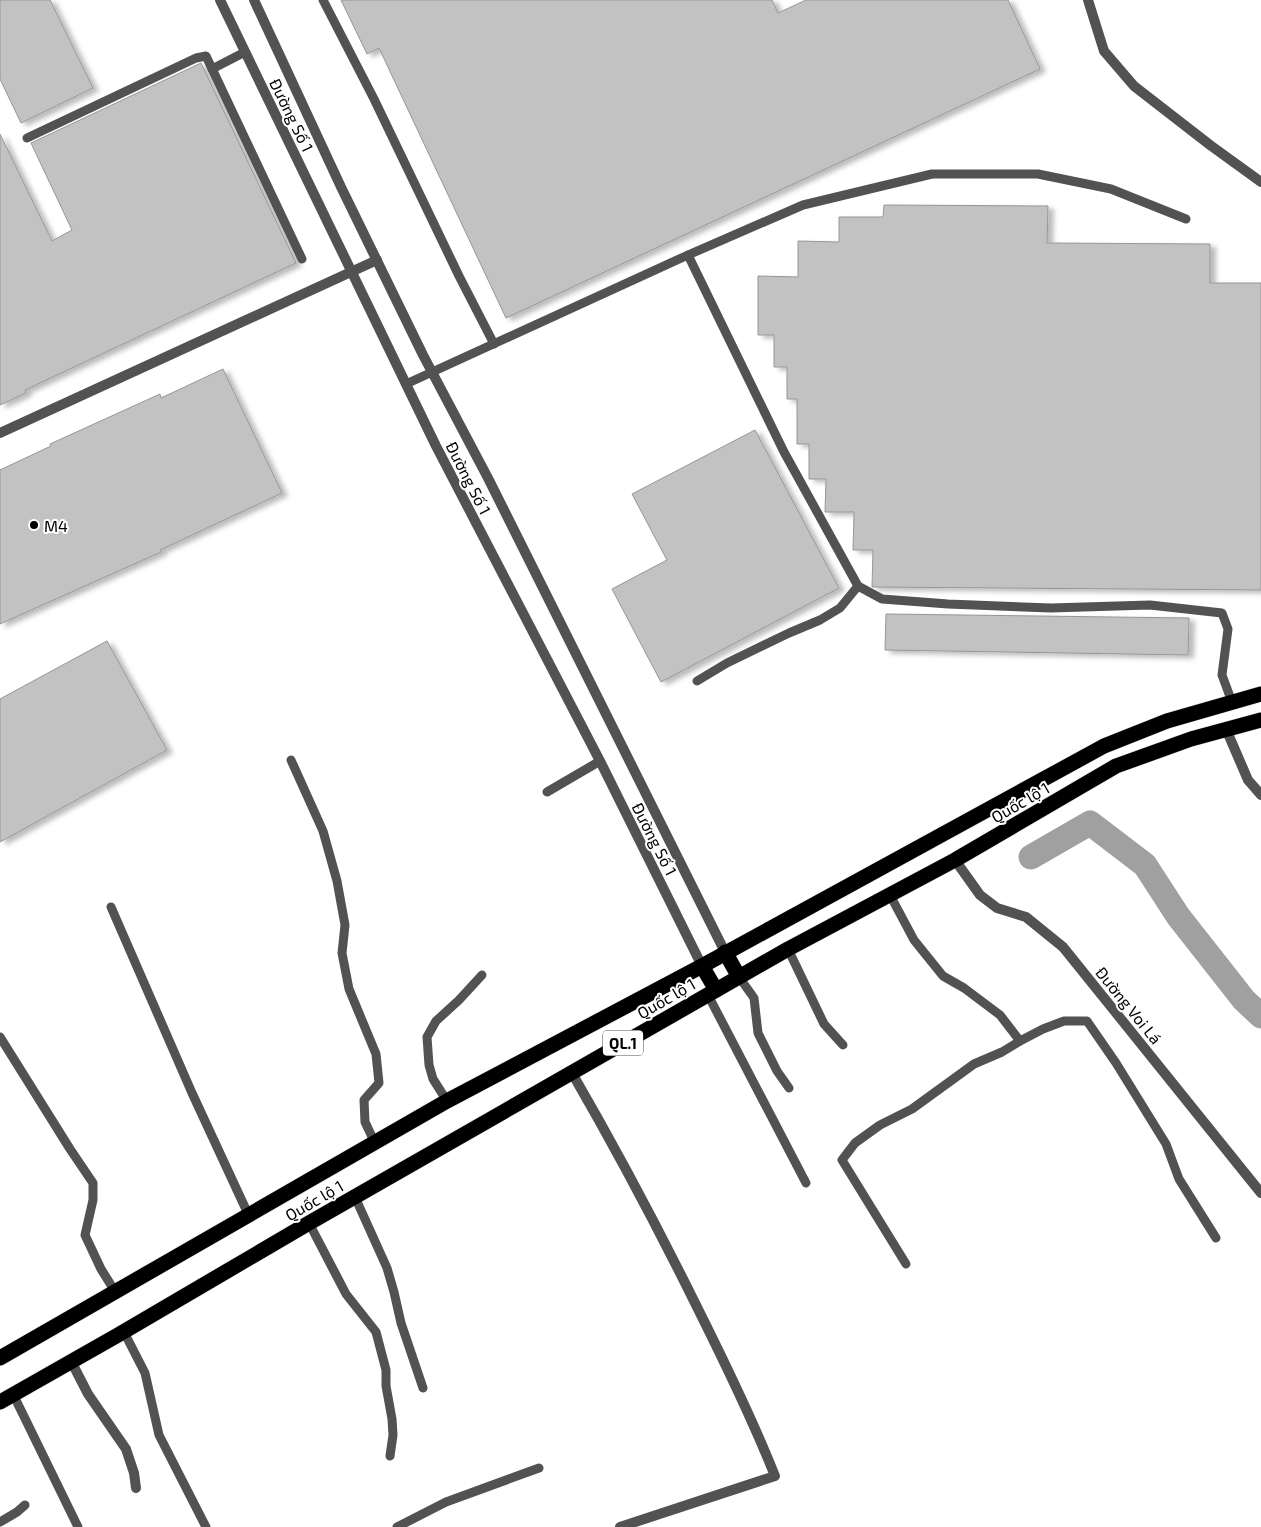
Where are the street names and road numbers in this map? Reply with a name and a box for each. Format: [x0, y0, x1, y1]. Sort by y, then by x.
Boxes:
street label: Đường Số 1 [266, 75, 318, 155]
street label: Đường Số 1 [443, 438, 495, 518]
street label: Quốc lộ 1 [987, 778, 1053, 827]
street label: Đường Số 1 [629, 799, 681, 879]
street label: Đường Voi Lá [1092, 963, 1166, 1047]
street label: Quốc lộ 1 [633, 974, 699, 1023]
road number: QL.1 [603, 1030, 643, 1056]
street label: Quốc lộ 1 [281, 1176, 347, 1225]

